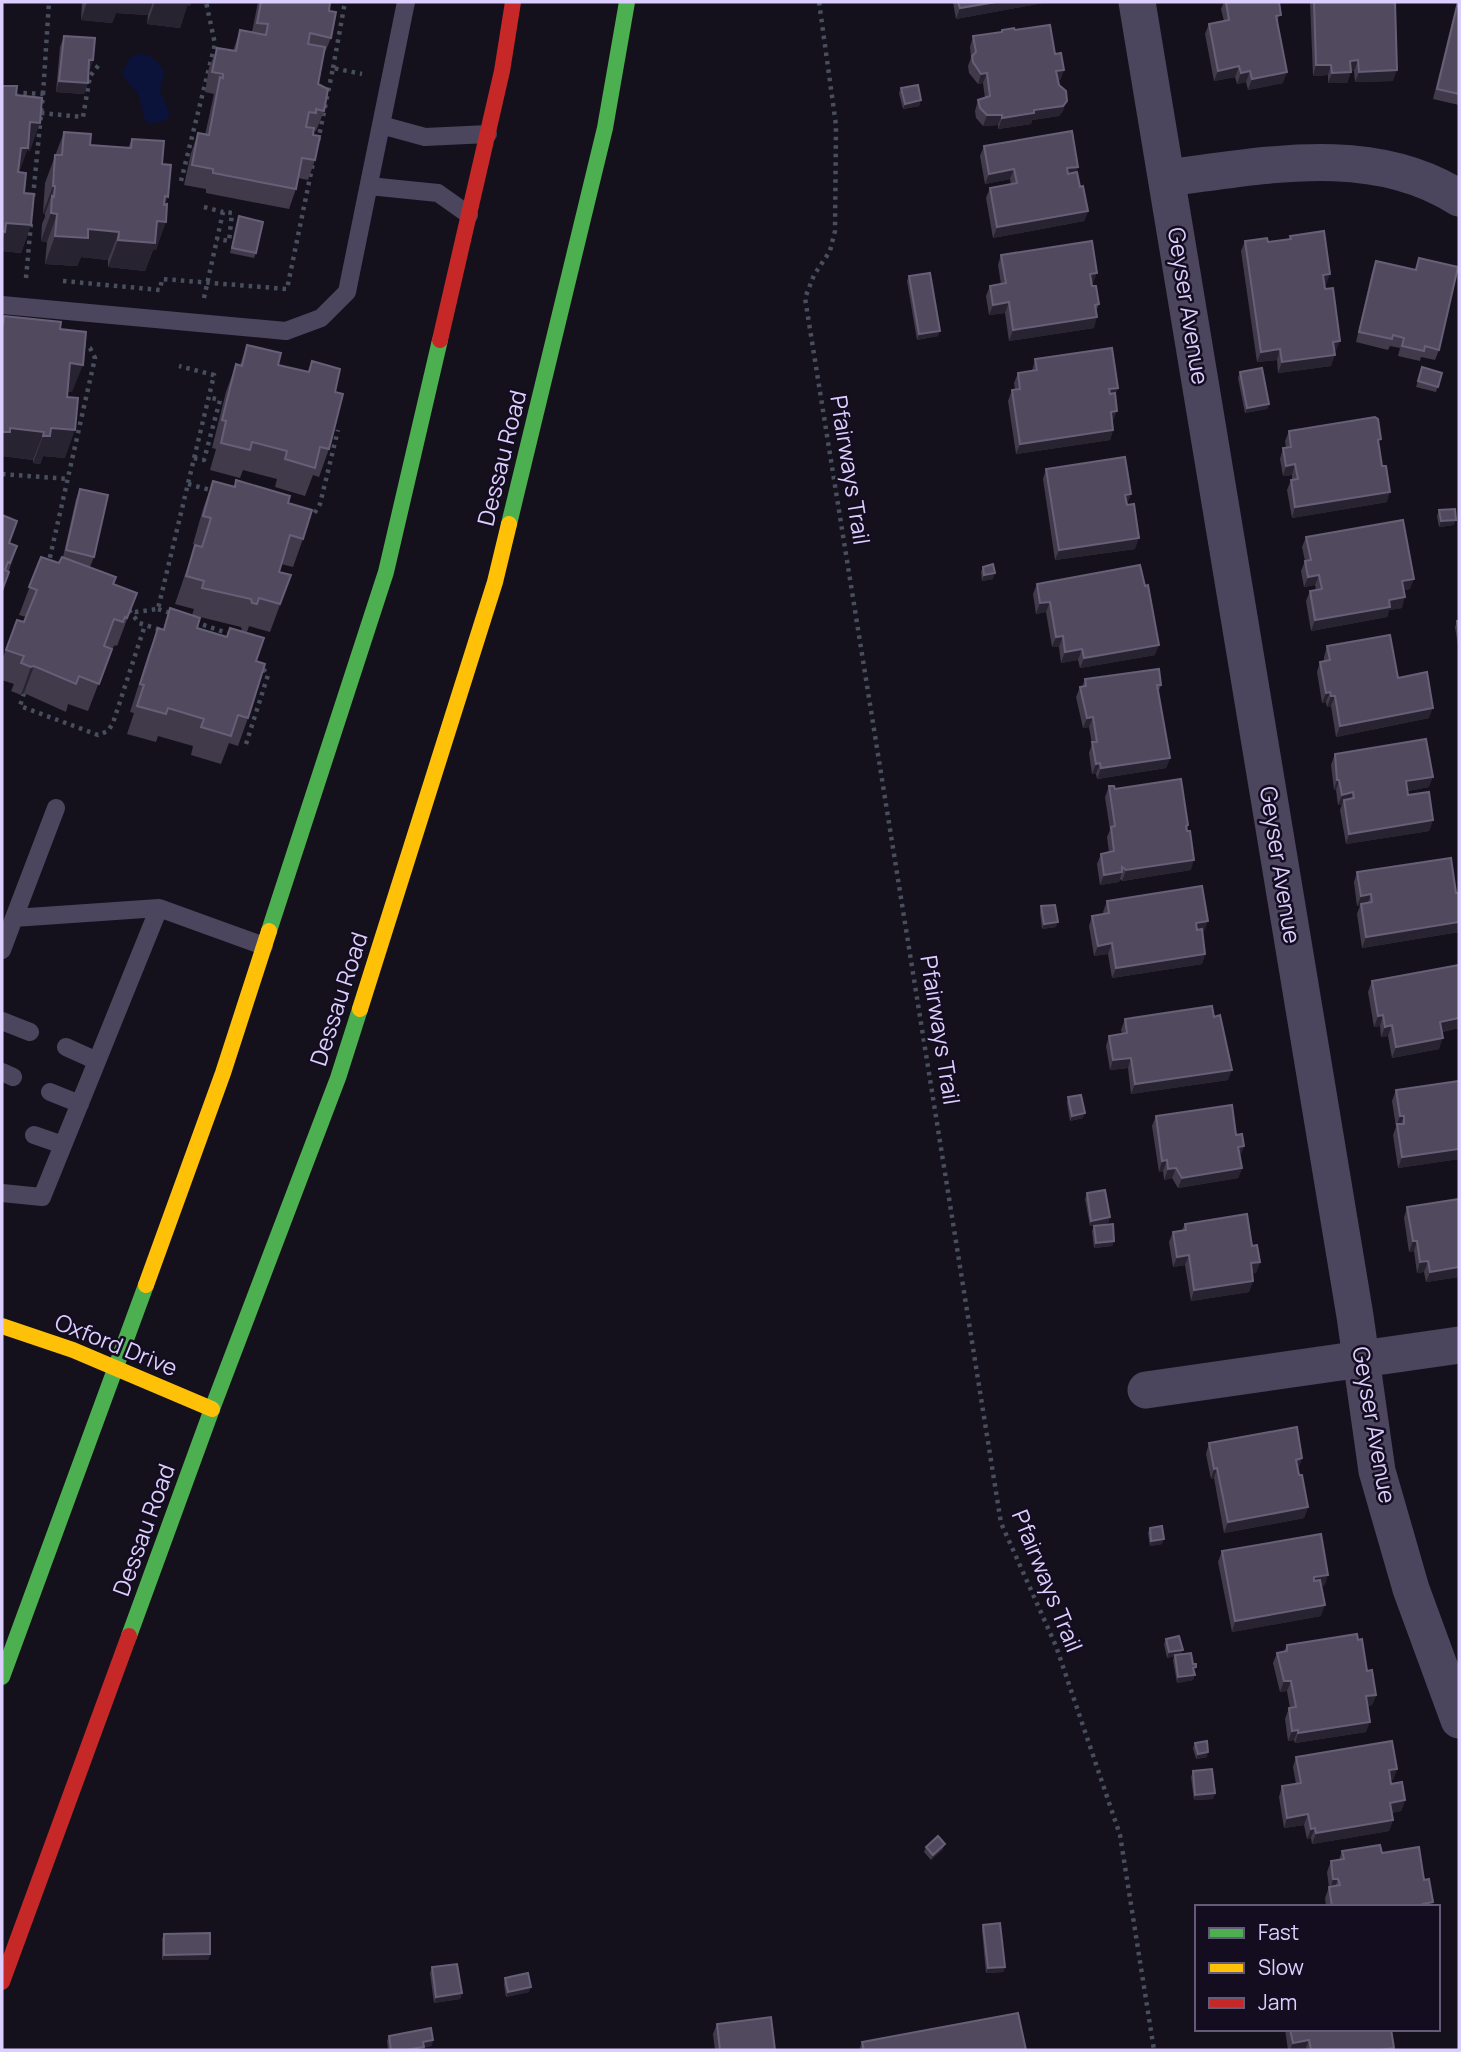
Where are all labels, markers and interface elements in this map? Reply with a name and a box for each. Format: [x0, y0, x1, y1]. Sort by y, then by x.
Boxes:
street label: Geyser Avenue [1161, 225, 1217, 387]
street label: Dessau Road [469, 387, 533, 529]
street label: Pfairways Trail [823, 393, 879, 547]
street label: Geyser Avenue [1253, 784, 1309, 946]
street label: Dessau Road [301, 928, 375, 1070]
street label: Pfairways Trail [913, 953, 969, 1107]
street label: Oxford Drive [50, 1305, 182, 1383]
street label: Geyser Avenue [1345, 1344, 1405, 1506]
street label: Dessau Road [104, 1459, 182, 1600]
street label: Pfairways Trail [1005, 1505, 1091, 1657]
legend [1195, 1905, 1440, 2031]
text: Fast [1258, 1918, 1299, 1946]
text: Slow [1258, 1953, 1304, 1981]
text: Jam [1258, 1988, 1297, 2016]

